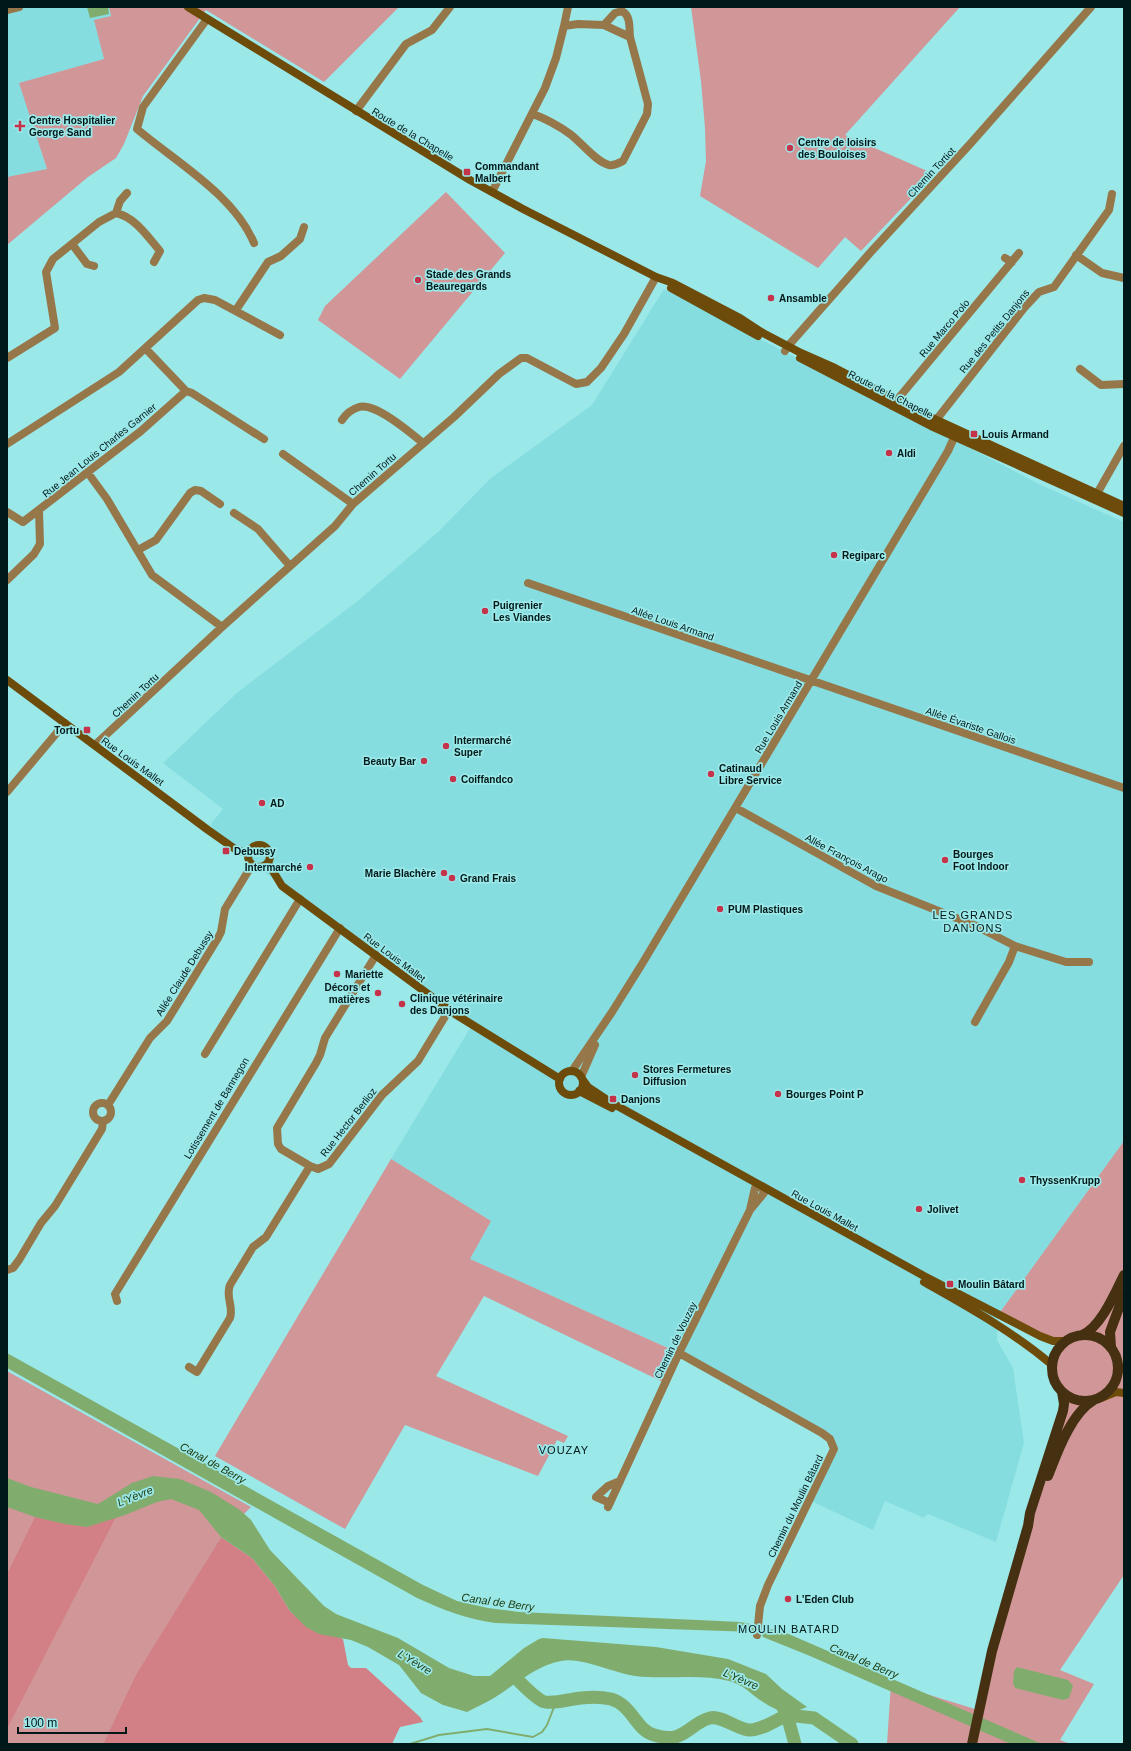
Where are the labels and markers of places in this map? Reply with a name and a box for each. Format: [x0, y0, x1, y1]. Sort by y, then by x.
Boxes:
place label: Centre Hospitalier George Sand [29, 115, 115, 138]
marker: Centre Hospitalier George Sand [14, 120, 26, 132]
place label: Centre de loisirs des Bouloises [798, 137, 877, 160]
marker: Centre de loisirs des Bouloises [785, 143, 795, 153]
place label: Commandant Malbert [475, 161, 540, 184]
marker: Commandant Malbert [462, 167, 472, 177]
place label: Stade des Grands Beauregards [426, 269, 511, 292]
marker: Stade des Grands Beauregards [413, 275, 423, 285]
marker: Ansamble [766, 293, 776, 303]
place label: Ansamble [779, 293, 827, 304]
marker: Louis Armand [969, 429, 979, 439]
place label: Louis Armand [982, 429, 1049, 440]
marker: Aldi [884, 448, 894, 458]
place label: Aldi [897, 448, 916, 459]
marker: Regiparc [829, 550, 839, 560]
place label: Regiparc [842, 550, 885, 561]
place label: Puigrenier Les Viandes [493, 600, 552, 623]
marker: Puigrenier Les Viandes [480, 606, 490, 616]
place label: Tortu [54, 725, 79, 736]
marker: Tortu [82, 725, 92, 735]
place label: Intermarché Super [454, 735, 512, 758]
marker: Intermarché Super [441, 741, 451, 751]
place label: Beauty Bar [363, 756, 416, 767]
marker: Beauty Bar [419, 756, 429, 766]
place label: Catinaud Libre Service [719, 763, 782, 786]
marker: Catinaud Libre Service [706, 769, 716, 779]
marker: Coiffandco [448, 774, 458, 784]
place label: Coiffandco [461, 774, 513, 785]
marker: AD [257, 798, 267, 808]
place label: AD [270, 798, 284, 809]
marker: Debussy [221, 846, 231, 856]
place label: Debussy [234, 846, 276, 857]
place label: Bourges Foot Indoor [953, 849, 1009, 872]
marker: Bourges Foot Indoor [940, 855, 950, 865]
place label: Intermarché [245, 862, 302, 873]
marker: Intermarché [305, 862, 315, 872]
place label: Marie Blachère [365, 868, 436, 879]
marker: Marie Blachère [439, 868, 449, 878]
marker: Grand Frais [447, 873, 457, 883]
place label: Grand Frais [460, 873, 517, 884]
marker: PUM Plastiques [715, 904, 725, 914]
place label: PUM Plastiques [728, 904, 803, 915]
marker: Mariette [332, 969, 342, 979]
place label: Mariette [345, 969, 384, 980]
place label: Décors et matières [324, 982, 371, 1005]
marker: Décors et matières [373, 988, 383, 998]
place label: Clinique vétérinaire des Danjons [410, 993, 503, 1016]
marker: Clinique vétérinaire des Danjons [397, 999, 407, 1009]
place label: Stores Fermetures Diffusion [643, 1064, 732, 1087]
marker: Stores Fermetures Diffusion [630, 1070, 640, 1080]
marker: Bourges Point P [773, 1089, 783, 1099]
place label: Bourges Point P [786, 1089, 864, 1100]
marker: Danjons [608, 1094, 618, 1104]
place label: Danjons [621, 1094, 661, 1105]
marker: ThyssenKrupp [1017, 1175, 1027, 1185]
place label: ThyssenKrupp [1030, 1175, 1100, 1186]
marker: Jolivet [914, 1204, 924, 1214]
place label: Jolivet [927, 1204, 959, 1215]
marker: Moulin Bâtard [945, 1279, 955, 1289]
place label: Moulin Bâtard [958, 1279, 1025, 1290]
marker: L'Eden Club [783, 1594, 793, 1604]
place label: L'Eden Club [796, 1594, 854, 1605]

